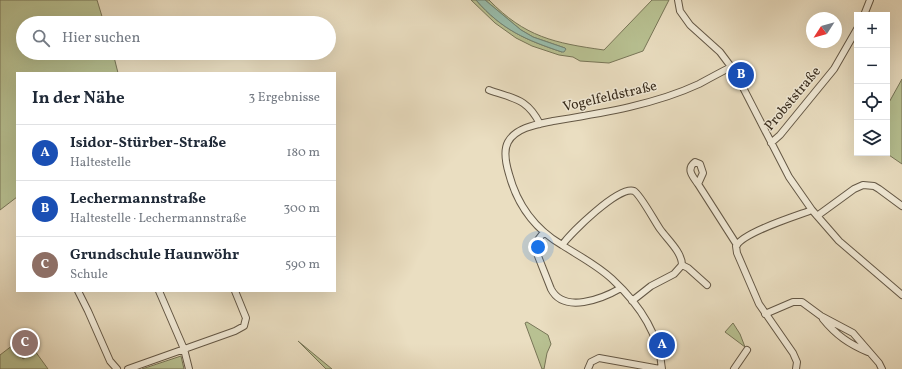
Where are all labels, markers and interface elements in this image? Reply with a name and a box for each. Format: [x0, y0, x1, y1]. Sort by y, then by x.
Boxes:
north arrow [806, 12, 842, 48]
map controls [854, 12, 890, 156]
button: + [854, 12, 890, 48]
search box [16, 16, 336, 60]
icon: search [30, 27, 52, 49]
text: Hier suchen [62, 28, 140, 49]
button: − [854, 48, 890, 84]
pin: B [728, 60, 754, 90]
street label: Probststraße [760, 63, 826, 135]
street label: Vogelfeldstraße [561, 77, 659, 117]
button: locate [854, 84, 890, 120]
text: In der Nähe [32, 87, 125, 110]
text: 3 Ergebnisse [249, 89, 320, 107]
button: layers [854, 120, 890, 156]
text: Isidor-Stürber-Straße [70, 133, 226, 154]
text: A [40, 144, 50, 162]
text: 180 m [286, 144, 320, 162]
text: Haltestelle [70, 154, 131, 172]
text: Lechermannstraße [70, 189, 206, 210]
text: B [41, 200, 49, 218]
text: 300 m [284, 200, 320, 218]
text: Haltestelle · Lechermannstraße [70, 210, 246, 228]
your location [528, 237, 548, 257]
text: Grundschule Haunwöhr [70, 245, 239, 266]
text: C [41, 256, 49, 274]
text: 590 m [285, 256, 320, 274]
text: Schule [70, 266, 108, 284]
pin: C [12, 328, 38, 358]
pin: A [649, 330, 675, 360]

